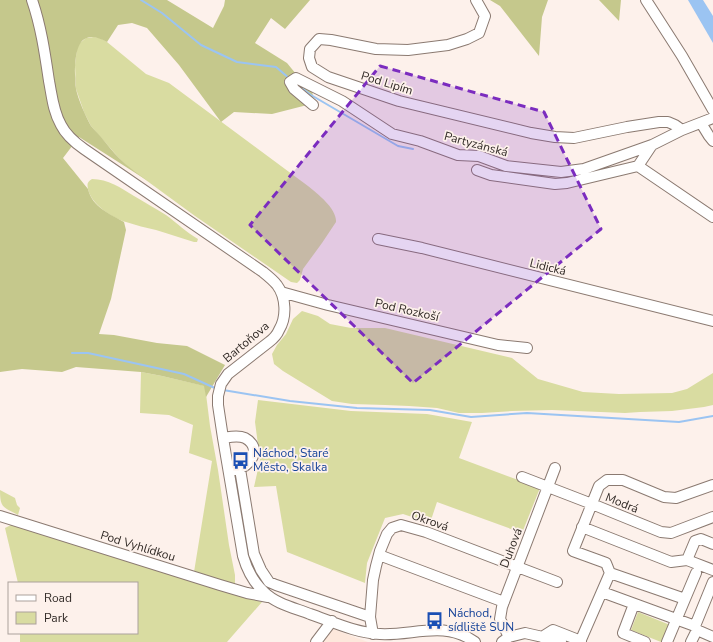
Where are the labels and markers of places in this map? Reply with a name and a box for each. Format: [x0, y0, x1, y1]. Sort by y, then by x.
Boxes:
place label: Náchod, Staré Město, Skalka [253, 445, 329, 475]
bus stop icon: Náchod, Staré Město, Skalka [230, 450, 250, 470]
place label: Náchod, sídliště SUN [448, 605, 514, 635]
bus stop icon: Náchod, sídliště SUN [425, 610, 445, 630]

